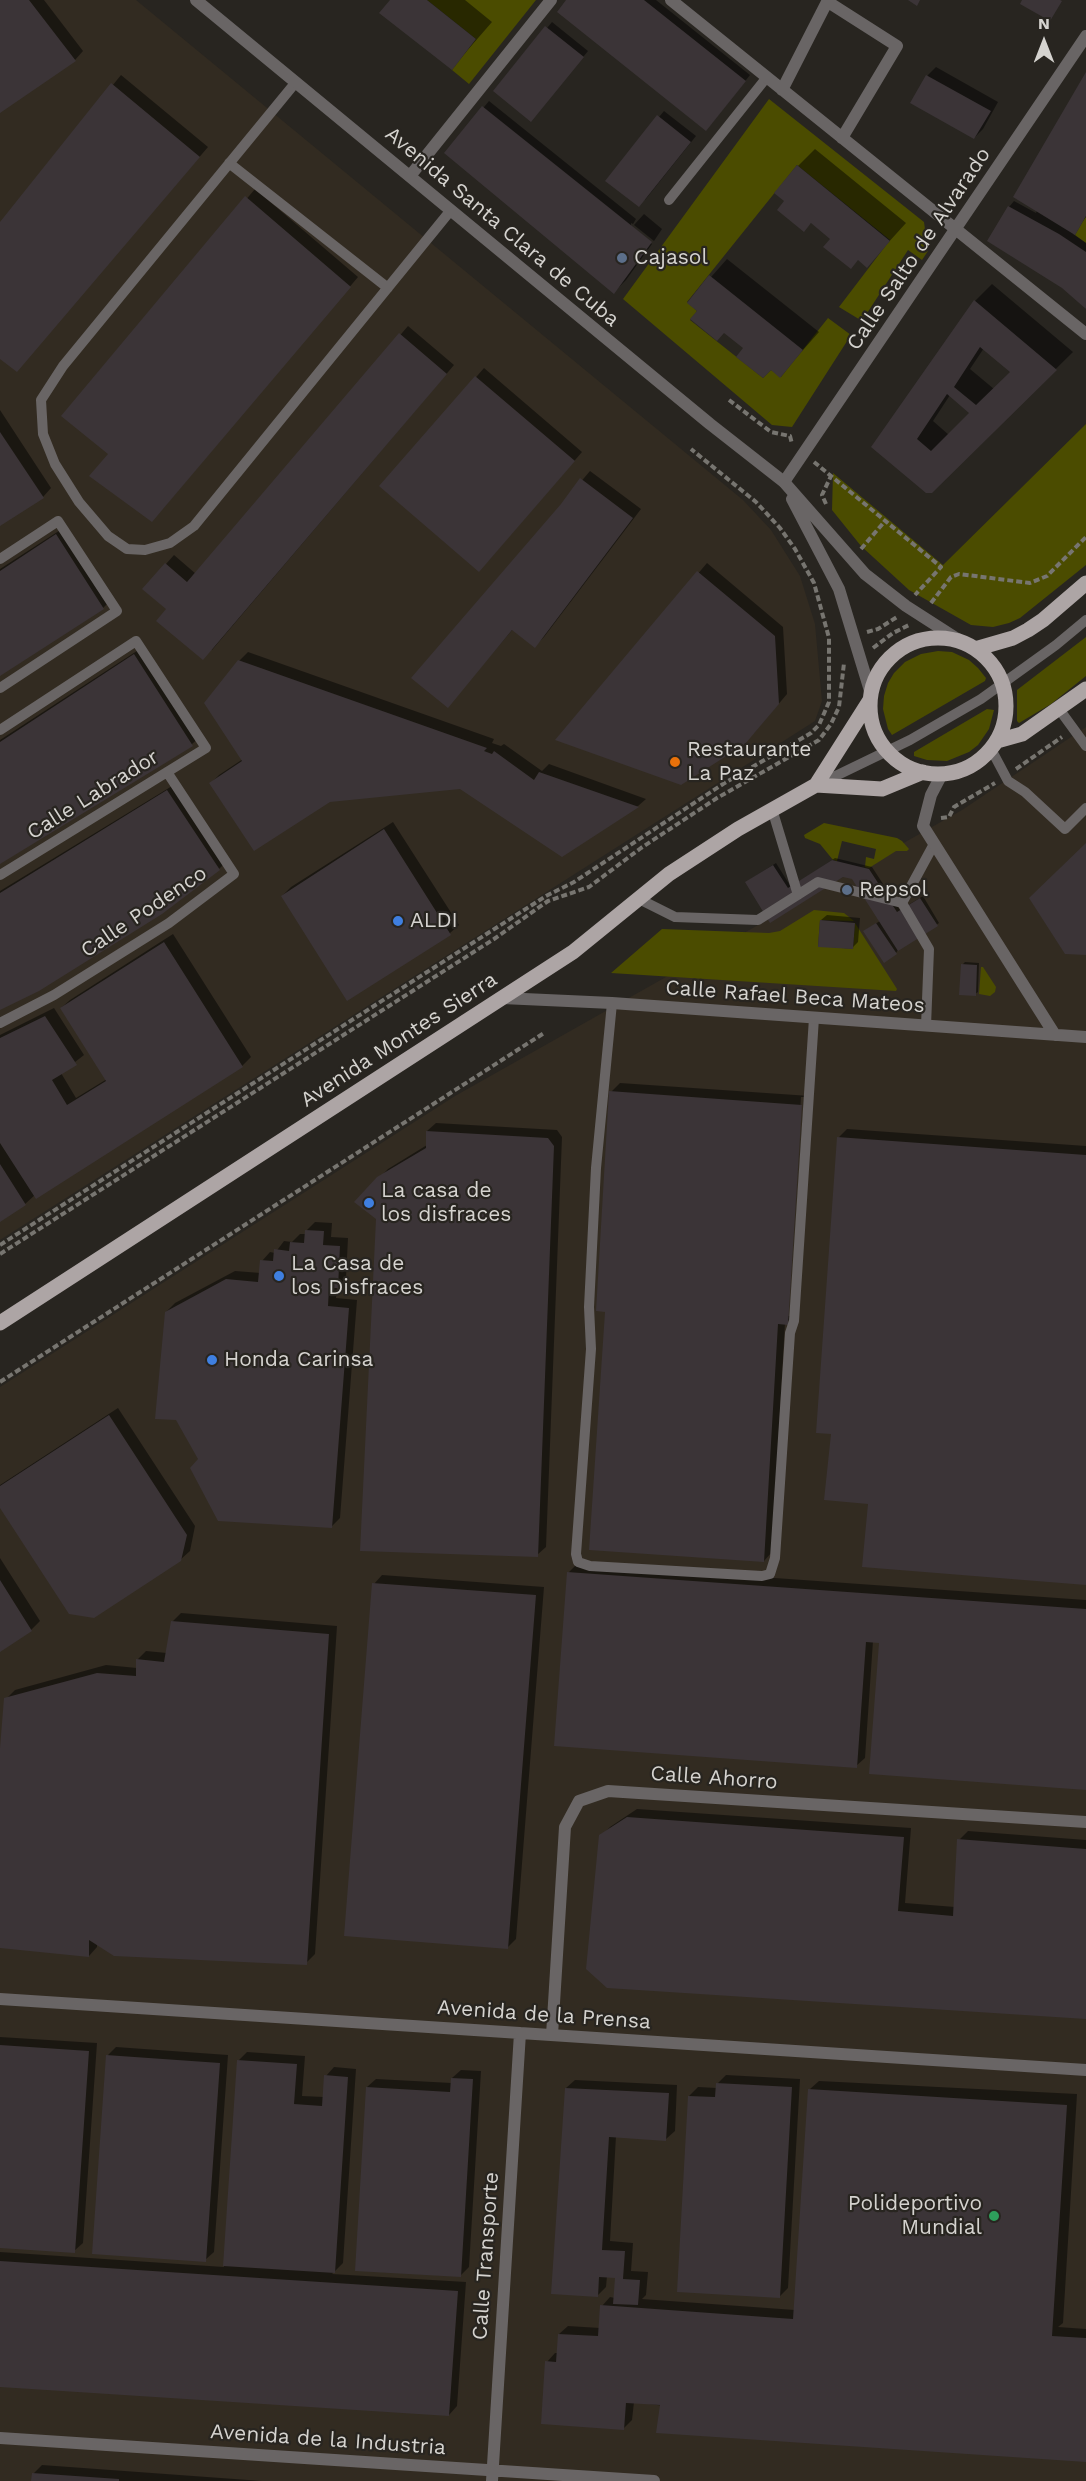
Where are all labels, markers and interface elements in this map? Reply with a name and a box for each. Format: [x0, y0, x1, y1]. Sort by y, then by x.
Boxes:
north arrow [1014, 12, 1074, 72]
text: N [1038, 14, 1050, 33]
street label: Avenida Santa Clara de Cuba [380, 122, 624, 332]
street label: Calle Salto de Alvarado [842, 143, 996, 355]
place label: Cajasol [634, 245, 708, 271]
marker: Cajasol [615, 251, 629, 265]
place label: Restaurante La Paz [687, 737, 811, 787]
street label: Calle Labrador [22, 744, 164, 846]
marker: Restaurante La Paz [668, 755, 682, 769]
street label: Calle Podenco [76, 861, 212, 963]
place label: Repsol [859, 877, 928, 903]
marker: Repsol [840, 883, 854, 897]
place label: ALDI [410, 908, 458, 934]
marker: ALDI [391, 914, 405, 928]
street label: Avenida Montes Sierra [296, 967, 502, 1113]
street label: Calle Rafael Beca Mateos [665, 975, 925, 1019]
place label: La casa de los disfraces [381, 1178, 511, 1228]
marker: La casa de los disfraces [362, 1196, 376, 1210]
place label: La Casa de los Disfraces [291, 1251, 423, 1301]
marker: La Casa de los Disfraces [272, 1269, 286, 1283]
place label: Honda Carinsa [224, 1347, 373, 1373]
marker: Honda Carinsa [205, 1353, 219, 1367]
street label: Calle Ahorro [650, 1761, 778, 1795]
street label: Avenida de la Prensa [436, 1995, 652, 2035]
street label: Calle Transporte [468, 2171, 504, 2341]
place label: Polideportivo Mundial [848, 2191, 982, 2241]
marker: Polideportivo Mundial [987, 2209, 1001, 2223]
street label: Avenida de la Industria [209, 2419, 447, 2461]

